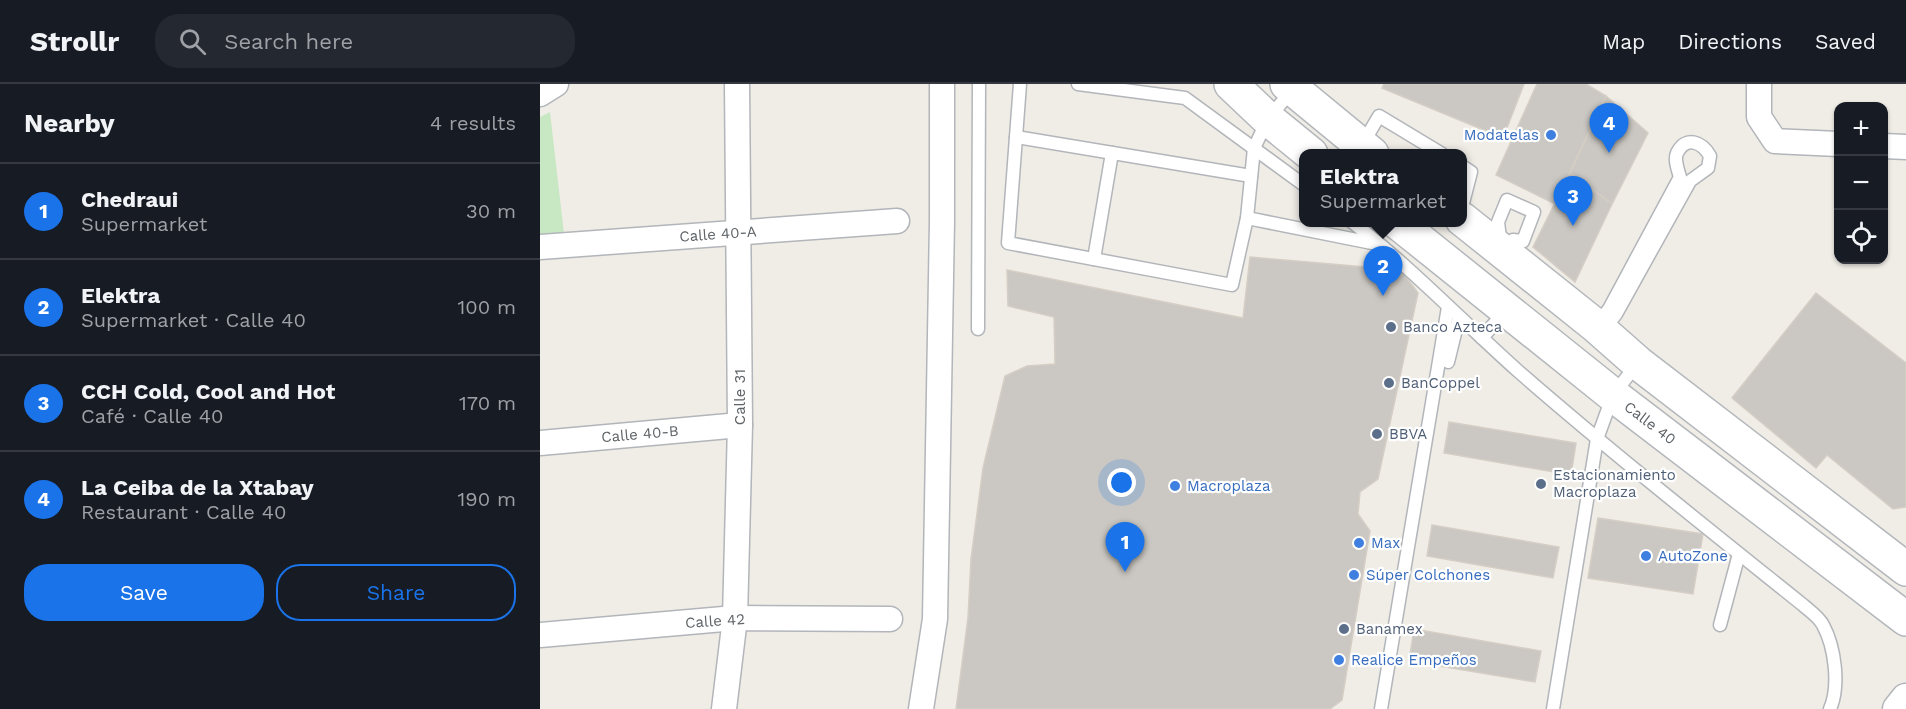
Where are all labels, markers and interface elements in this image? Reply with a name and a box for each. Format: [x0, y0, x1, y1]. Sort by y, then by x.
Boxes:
search box [155, 14, 575, 68]
text: Strollr [30, 25, 119, 58]
icon: search [176, 25, 209, 58]
text: Search here [224, 29, 353, 54]
text: Map [1602, 29, 1645, 54]
text: Directions [1678, 29, 1782, 54]
text: Saved [1815, 29, 1876, 54]
map controls [1834, 102, 1888, 264]
button: + [1834, 102, 1888, 156]
pin: 4 [1590, 104, 1628, 153]
text: Nearby [24, 108, 115, 138]
text: 4 results [430, 111, 516, 135]
place label: Modatelas [1464, 126, 1539, 144]
marker: Modatelas [1544, 128, 1558, 142]
popup [1299, 149, 1467, 227]
button: − [1834, 156, 1888, 210]
text: Elektra [1320, 164, 1399, 189]
pin: 3 [1554, 176, 1592, 226]
text: Chedraui [81, 187, 178, 212]
text: Supermarket [1320, 189, 1446, 213]
text: 1 [39, 199, 48, 223]
text: 30 m [466, 199, 516, 223]
button: locate [1834, 210, 1888, 264]
text: Supermarket [81, 212, 207, 236]
street label: Calle 40-A [679, 222, 757, 246]
pin: 2 [1364, 246, 1402, 296]
text: Elektra [81, 283, 160, 308]
text: 2 [38, 295, 49, 319]
text: 100 m [457, 295, 516, 319]
text: Supermarket · Calle 40 [81, 308, 306, 332]
place label: Banco Azteca [1403, 318, 1503, 336]
marker: Banco Azteca [1384, 320, 1398, 334]
street label: Calle 31 [731, 369, 749, 425]
place label: BanCoppel [1401, 374, 1480, 392]
marker: BanCoppel [1382, 376, 1396, 390]
text: CCH Cold, Cool and Hot [81, 379, 335, 404]
text: 3 [38, 391, 49, 415]
text: 170 m [459, 391, 516, 415]
street label: Calle 40 [1621, 398, 1679, 448]
text: Café · Calle 40 [81, 404, 224, 428]
street label: Calle 40-B [601, 422, 679, 446]
place label: BBVA [1389, 425, 1427, 443]
marker: BBVA [1370, 427, 1384, 441]
place label: Estacionamiento Macroplaza [1553, 466, 1676, 501]
your location [1107, 468, 1136, 497]
text: La Ceiba de la Xtabay [81, 475, 314, 500]
place label: Macroplaza [1187, 477, 1271, 495]
marker: Estacionamiento Macroplaza [1534, 477, 1548, 491]
marker: Macroplaza [1168, 479, 1182, 493]
text: 4 [37, 487, 50, 511]
text: 190 m [458, 487, 516, 511]
text: Restaurant · Calle 40 [81, 500, 286, 524]
pin: 1 [1106, 522, 1144, 572]
place label: Max [1371, 534, 1400, 552]
marker: Max [1352, 536, 1366, 550]
place label: AutoZone [1658, 547, 1728, 565]
marker: AutoZone [1639, 549, 1653, 563]
button: Save [24, 564, 264, 621]
button: Share [276, 564, 516, 621]
place label: Súper Colchones [1366, 566, 1490, 584]
marker: Súper Colchones [1347, 568, 1361, 582]
street label: Calle 42 [685, 610, 745, 632]
place label: Banamex [1356, 620, 1423, 638]
marker: Banamex [1337, 622, 1351, 636]
place label: Realice Empeños [1351, 651, 1477, 669]
marker: Realice Empeños [1332, 653, 1346, 667]

